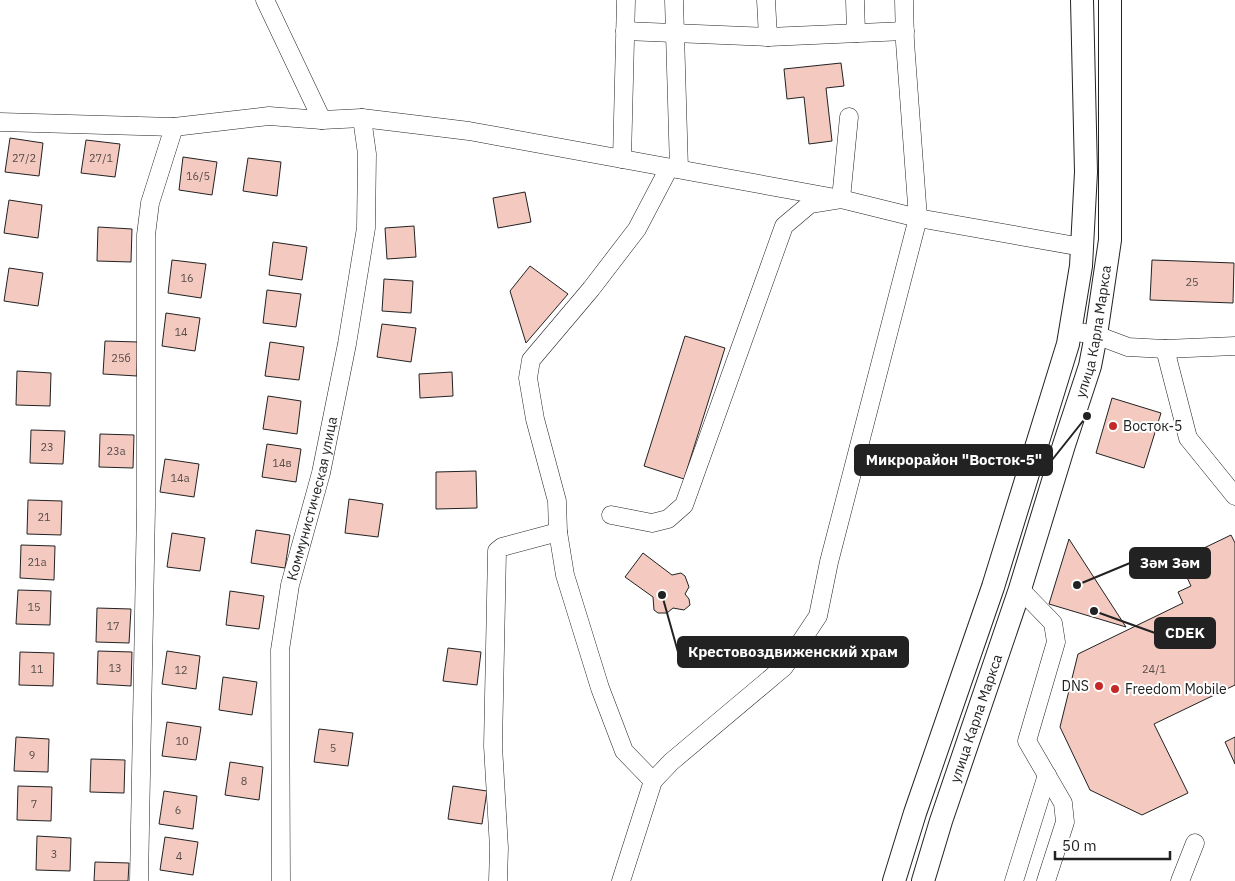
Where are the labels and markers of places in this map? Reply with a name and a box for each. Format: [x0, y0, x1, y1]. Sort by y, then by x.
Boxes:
place label: Восток-5 [1123, 417, 1182, 435]
marker: Восток-5 [1107, 420, 1119, 432]
callout: Микрорайон "Восток-5" [855, 445, 1052, 475]
callout: Зәм Зәм [1130, 548, 1210, 578]
callout: CDEK [1155, 618, 1215, 648]
callout: Крестовоздвиженский храм [678, 637, 908, 667]
place label: DNS [1062, 677, 1089, 695]
marker: DNS [1093, 680, 1105, 692]
place label: Freedom Mobile [1125, 680, 1227, 698]
marker: Freedom Mobile [1109, 683, 1121, 695]

